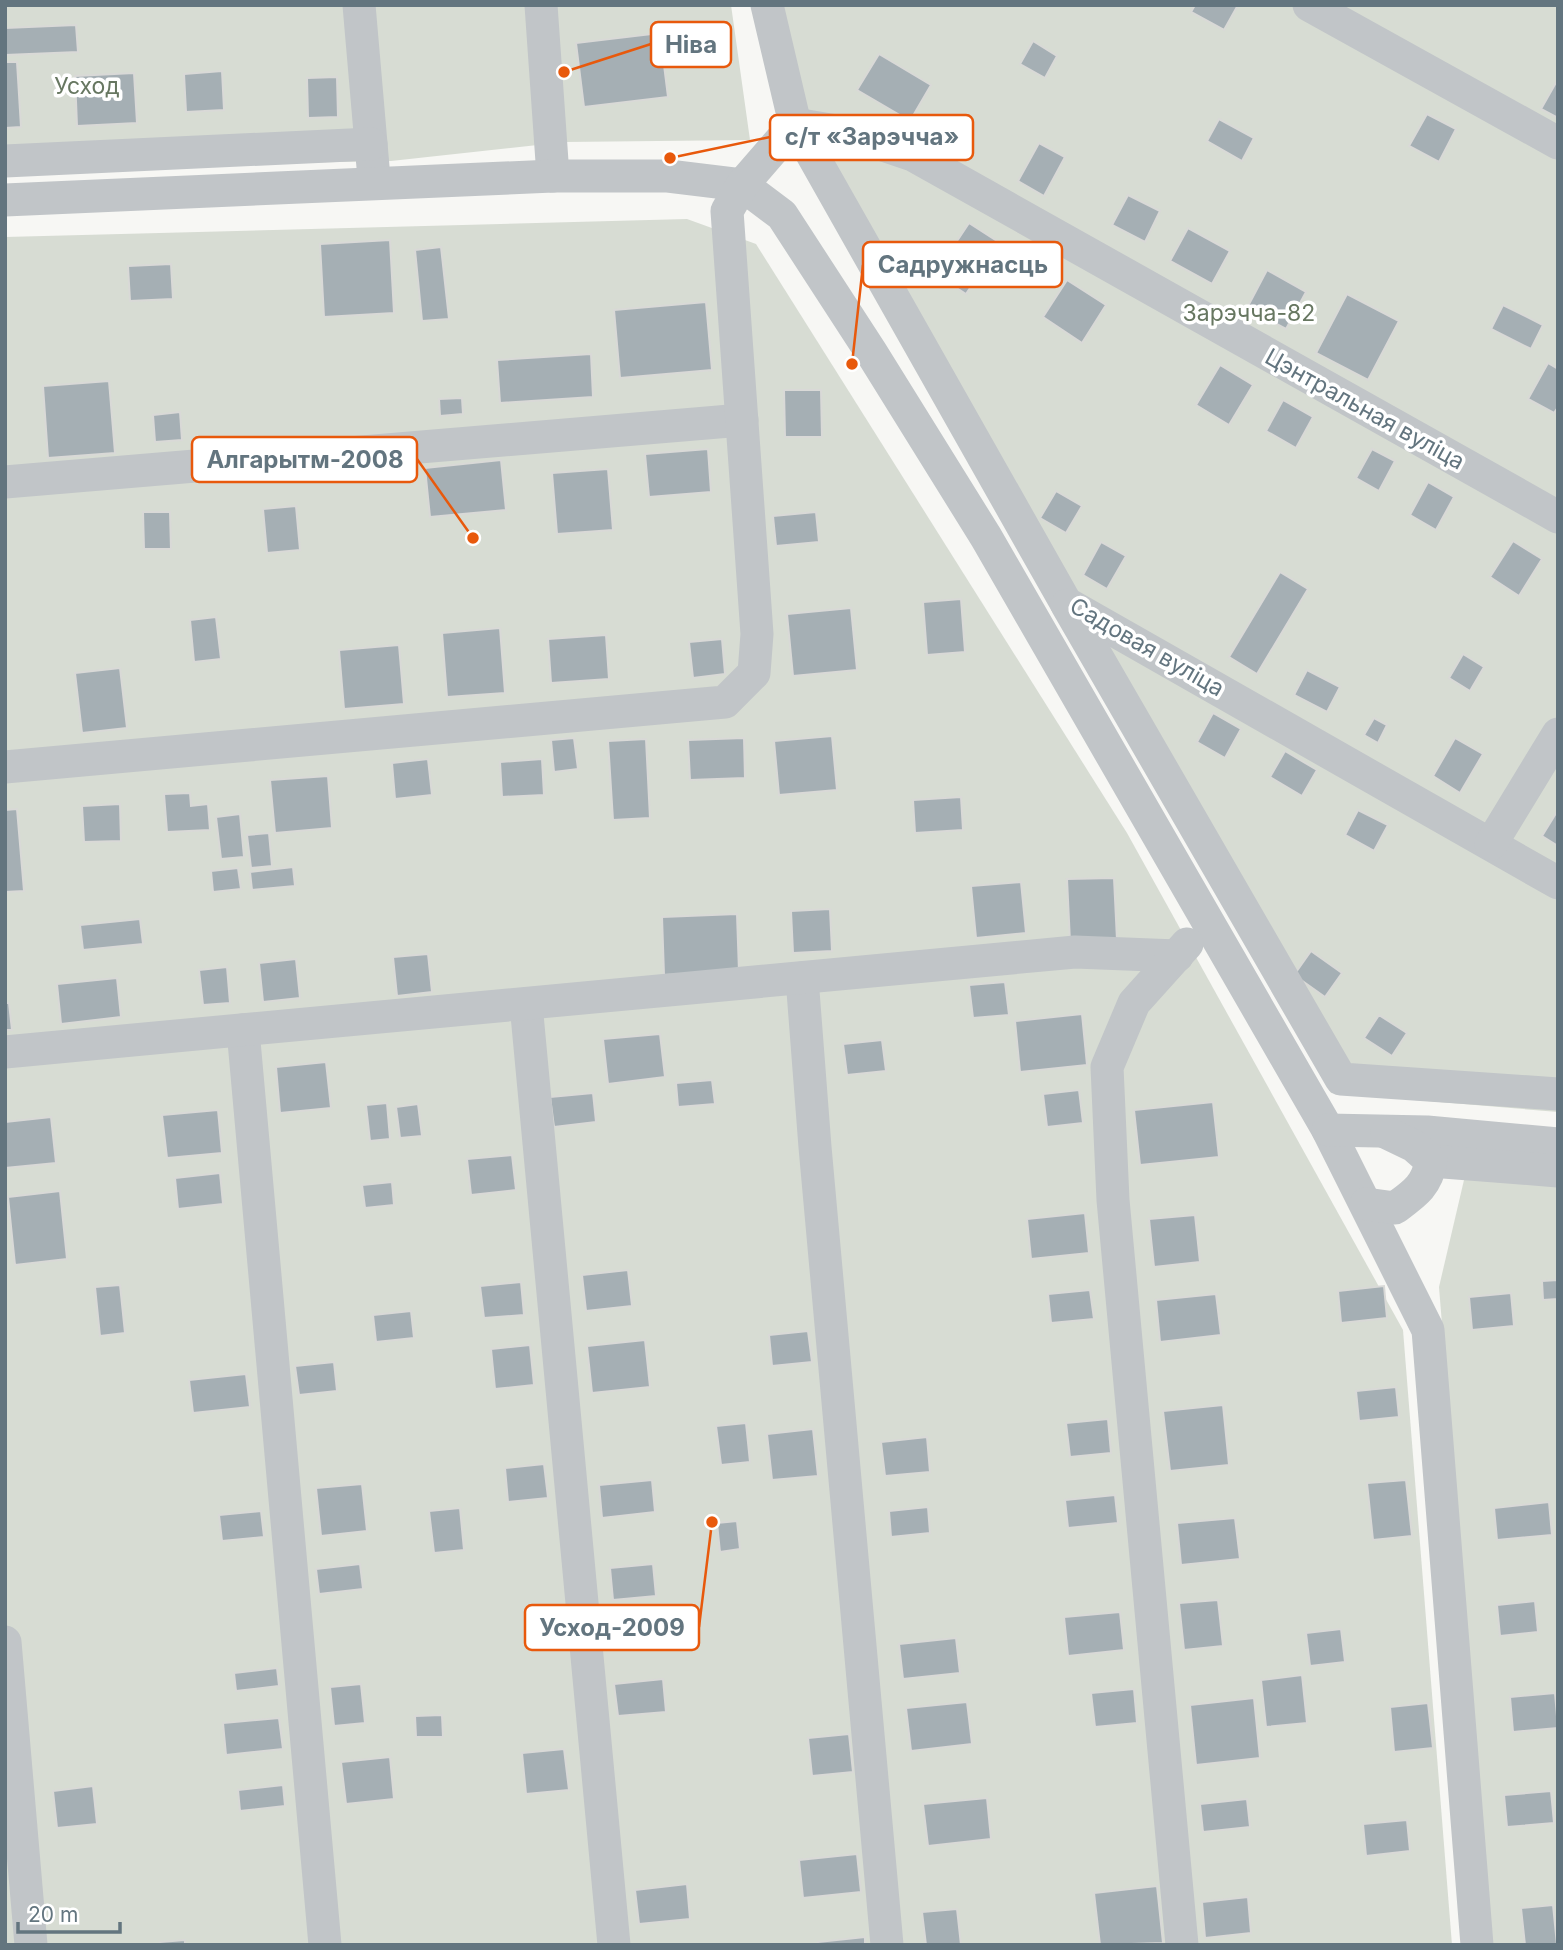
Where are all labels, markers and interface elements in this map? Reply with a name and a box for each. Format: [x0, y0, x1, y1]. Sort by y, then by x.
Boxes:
callout: Ніва [651, 22, 731, 67]
text: Ніва [665, 30, 717, 59]
park label: Усход [54, 72, 120, 100]
callout: с/т «Зарэчча» [770, 115, 973, 160]
text: с/т «Зарэчча» [785, 122, 959, 151]
callout: Садружнасць [863, 242, 1062, 287]
text: Садружнасць [878, 250, 1048, 279]
park label: Зарэчча-82 [1183, 299, 1315, 327]
street label: Цэнтральная вуліца [1260, 343, 1470, 475]
callout: Алгарытм-2008 [192, 437, 417, 482]
text: Алгарытм-2008 [206, 445, 404, 474]
street label: Садовая вуліца [1065, 592, 1229, 702]
callout: Усход-2009 [525, 1605, 699, 1650]
text: Усход-2009 [539, 1613, 685, 1642]
scale bar [18, 1890, 119, 1934]
text: 20 m [28, 1902, 78, 1927]

